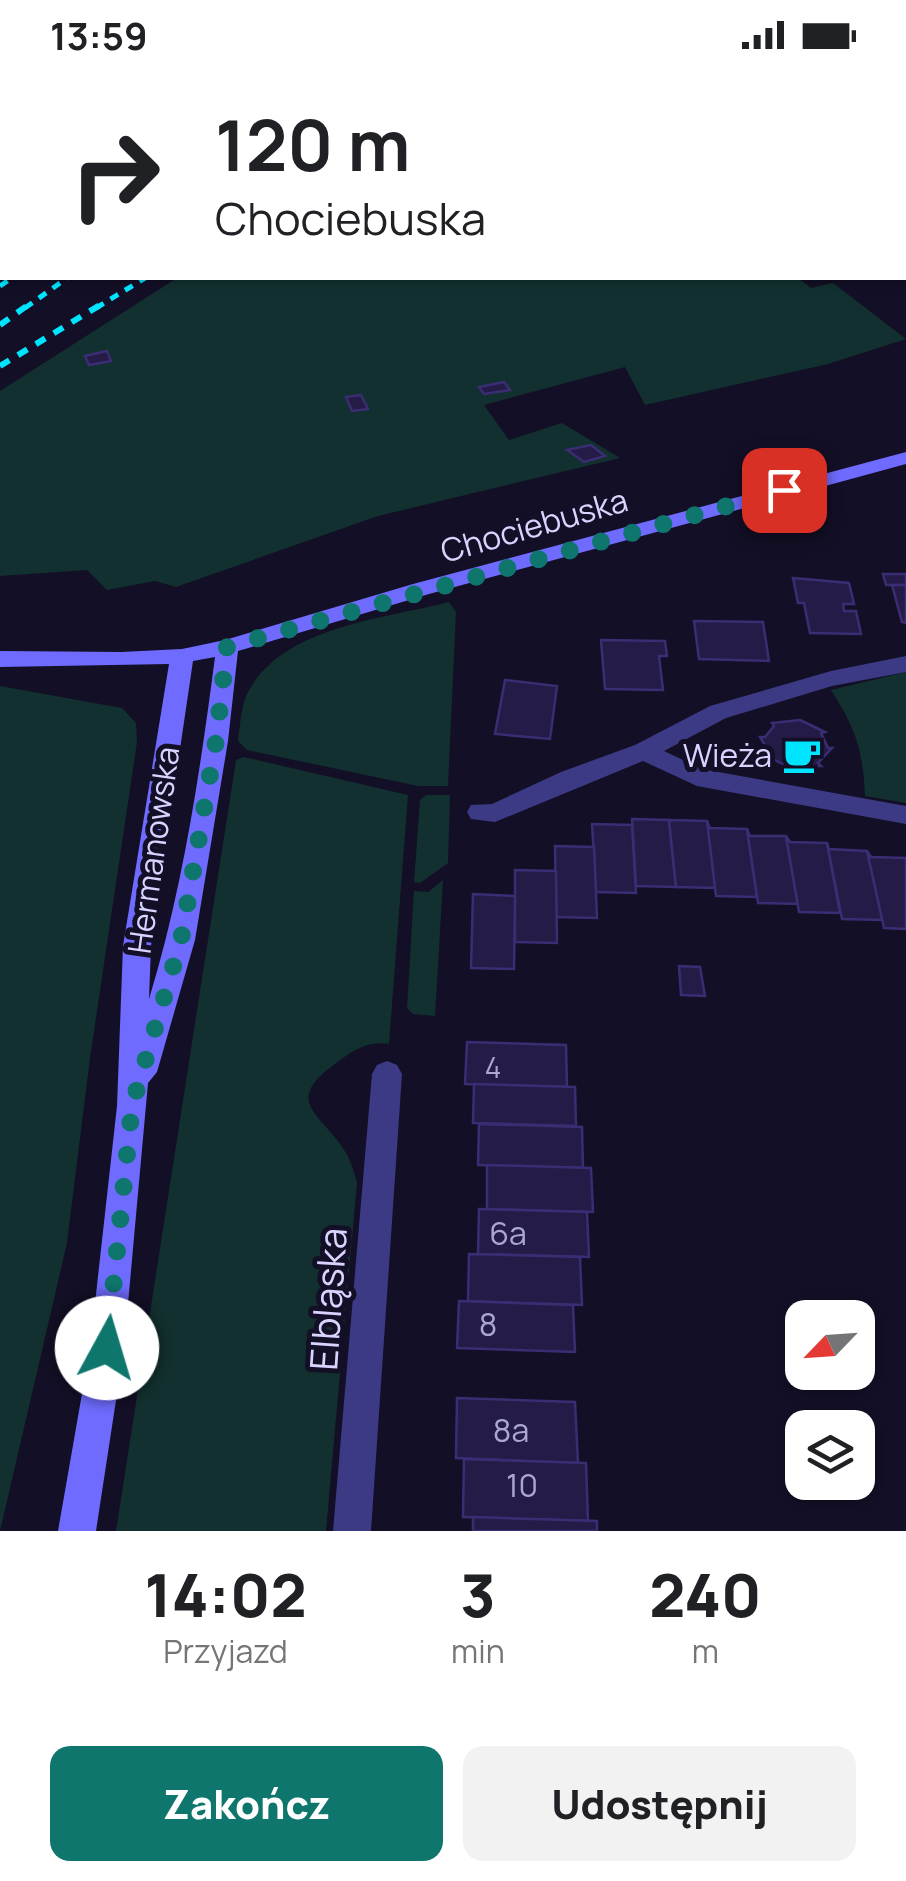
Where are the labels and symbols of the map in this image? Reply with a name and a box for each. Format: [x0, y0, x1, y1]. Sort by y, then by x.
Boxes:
pin [742, 448, 827, 533]
street label: Chociebuska [435, 477, 633, 573]
place label: Wieża [683, 733, 772, 777]
cafe icon: Wieża [781, 734, 823, 776]
street label: Hermanowska [117, 744, 189, 956]
house number: 4 [485, 1048, 501, 1086]
house number: 6a [489, 1211, 527, 1255]
street label: Elbląska [296, 1226, 358, 1372]
position arrow [55, 1296, 159, 1400]
north arrow [785, 1300, 875, 1390]
house number: 8 [479, 1302, 497, 1346]
house number: 8a [493, 1408, 529, 1452]
house number: 10 [506, 1463, 538, 1507]

